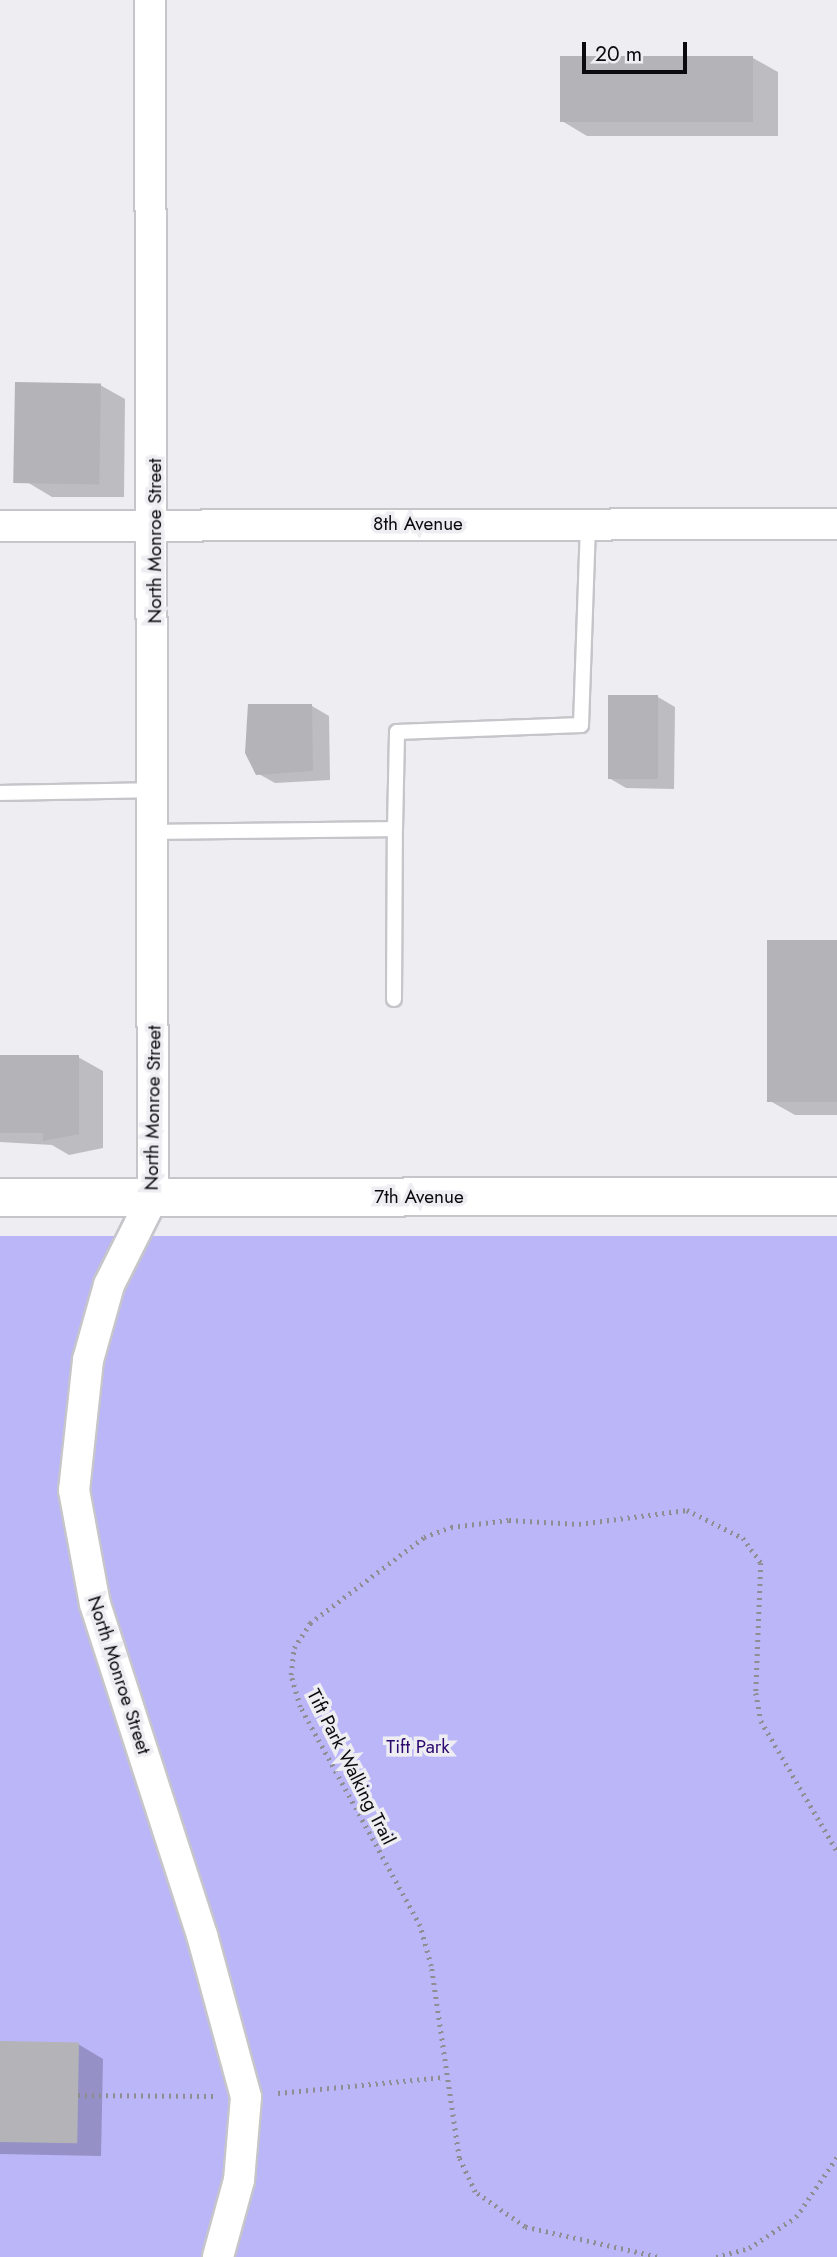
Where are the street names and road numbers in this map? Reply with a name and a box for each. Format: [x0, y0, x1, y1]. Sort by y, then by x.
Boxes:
street label: North Monroe Street [144, 458, 166, 624]
street label: 8th Avenue [373, 513, 463, 535]
street label: North Monroe Street [140, 1025, 166, 1191]
street label: 7th Avenue [374, 1186, 464, 1208]
street label: North Monroe Street [83, 1593, 155, 1757]
street label: Tift Park Walking Trail [302, 1685, 400, 1849]

